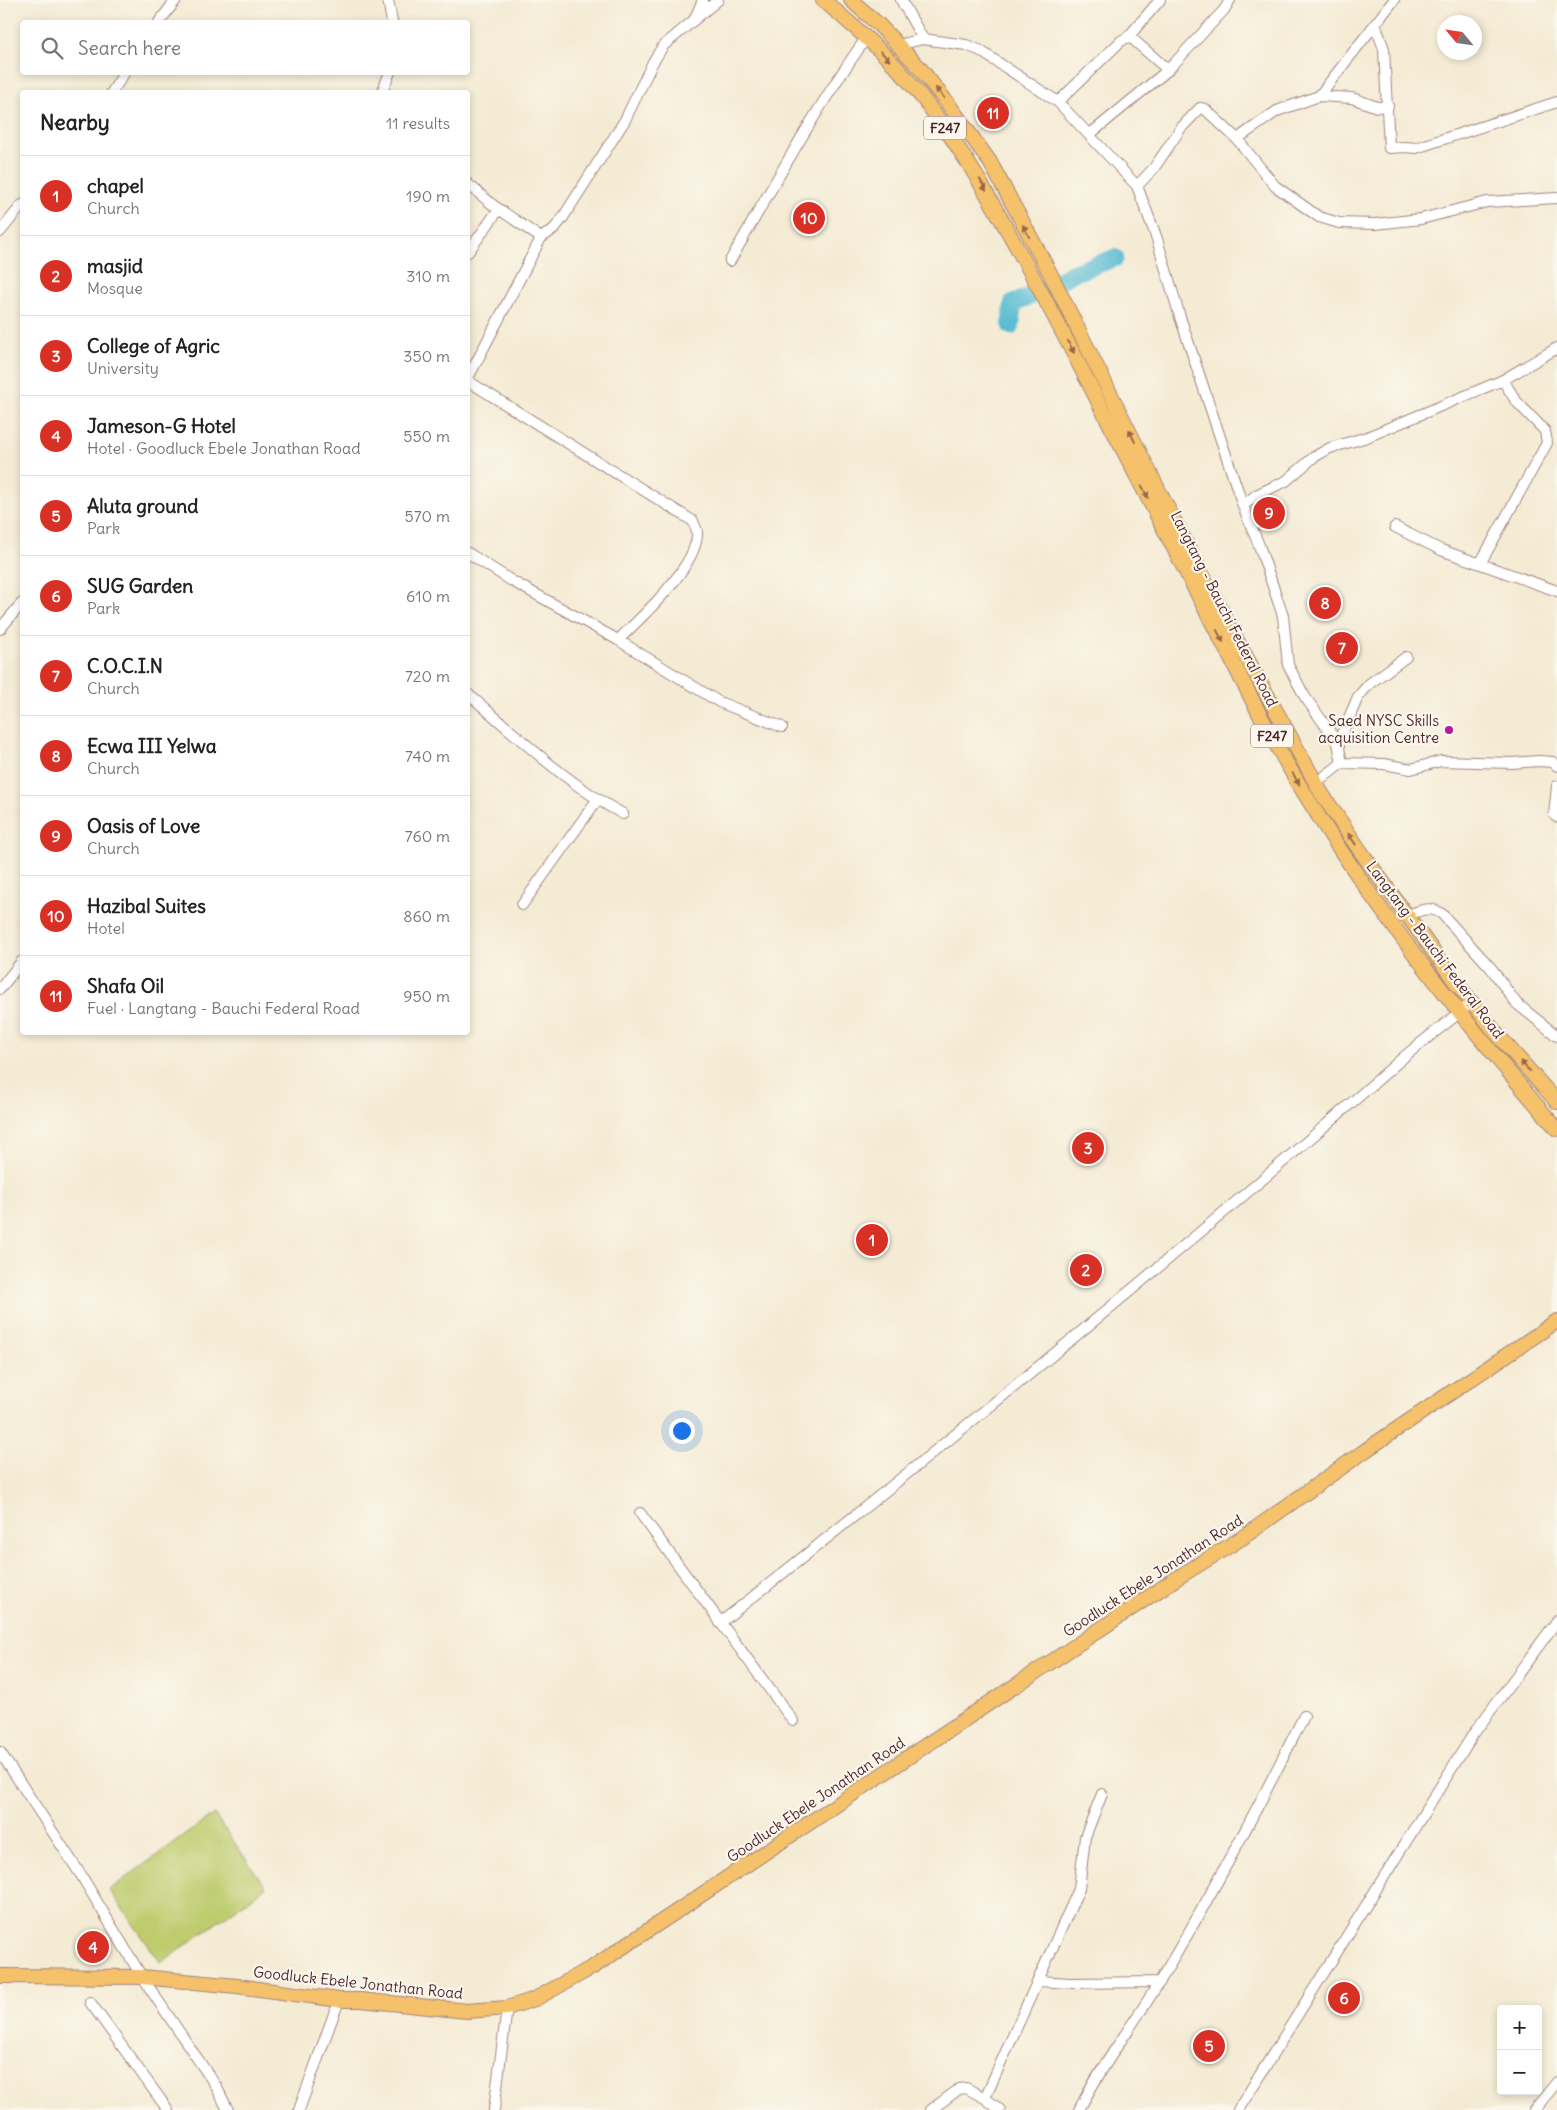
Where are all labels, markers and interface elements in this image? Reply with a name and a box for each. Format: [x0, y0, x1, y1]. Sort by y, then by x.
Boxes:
north arrow [1437, 15, 1482, 60]
search box [20, 20, 470, 75]
icon: search [38, 34, 66, 62]
text: Search here [78, 36, 181, 60]
one-way arrow [879, 50, 891, 62]
one-way arrow [935, 86, 945, 100]
pin: 11 [977, 94, 1009, 132]
text: Nearby [40, 109, 110, 136]
text: 11 results [386, 113, 450, 133]
road number: F247 [924, 116, 966, 140]
text: chapel [87, 174, 144, 198]
one-way arrow [979, 178, 987, 193]
text: 1 [53, 186, 59, 206]
text: 190 m [406, 186, 450, 206]
text: Church [87, 198, 140, 218]
pin: 10 [793, 199, 825, 237]
one-way arrow [1022, 224, 1031, 237]
text: masjid [87, 254, 143, 278]
text: 2 [52, 266, 60, 286]
text: 310 m [406, 266, 450, 286]
text: Mosque [87, 278, 143, 298]
text: College of Agric [87, 334, 220, 358]
one-way arrow [1067, 340, 1075, 354]
text: 3 [51, 346, 61, 366]
text: 350 m [403, 346, 450, 366]
text: University [87, 358, 159, 378]
text: Jameson-G Hotel [87, 414, 236, 438]
text: 4 [51, 426, 61, 446]
text: 550 m [403, 426, 450, 446]
one-way arrow [1128, 429, 1136, 443]
text: Hotel · Goodluck Ebele Jonathan Road [87, 438, 361, 458]
one-way arrow [1141, 485, 1149, 499]
text: Aluta ground [87, 494, 198, 518]
pin: 9 [1253, 494, 1285, 532]
text: 5 [51, 506, 61, 526]
text: 570 m [405, 506, 450, 526]
street label: Langtang - Bauchi Federal Road [1167, 508, 1282, 710]
text: Park [87, 518, 120, 538]
text: SUG Garden [87, 574, 193, 598]
pin: 8 [1309, 584, 1341, 622]
text: 6 [51, 586, 61, 606]
text: 610 m [406, 586, 450, 606]
text: Park [87, 598, 120, 618]
one-way arrow [1216, 629, 1224, 643]
pin: 7 [1326, 629, 1358, 667]
text: C.O.C.I.N [87, 654, 163, 678]
text: 7 [52, 666, 60, 686]
text: 720 m [405, 666, 450, 686]
text: Church [87, 678, 140, 698]
place label: Saed NYSC Skills acquisition Centre [1318, 711, 1439, 747]
road number: F247 [1251, 724, 1293, 748]
marker: Saed NYSC Skills acquisition Centre [1443, 724, 1455, 736]
text: Ecwa III Yelwa [87, 734, 217, 758]
text: 8 [51, 746, 61, 766]
text: 740 m [405, 746, 450, 766]
text: Church [87, 758, 140, 778]
one-way arrow [1292, 773, 1301, 786]
text: Oasis of Love [87, 814, 200, 838]
text: 9 [51, 826, 61, 846]
text: 760 m [405, 826, 450, 846]
one-way arrow [1347, 833, 1357, 846]
text: Church [87, 838, 140, 858]
street label: Langtang - Bauchi Federal Road [1362, 857, 1508, 1042]
text: Hazibal Suites [87, 894, 206, 918]
text: 10 [48, 906, 64, 926]
text: 860 m [403, 906, 450, 926]
text: Hotel [87, 918, 125, 938]
text: Shafa Oil [87, 974, 164, 998]
text: 11 [50, 986, 62, 1006]
text: 950 m [403, 986, 450, 1006]
text: Fuel · Langtang - Bauchi Federal Road [87, 998, 360, 1018]
one-way arrow [1519, 1060, 1531, 1072]
pin: 3 [1072, 1129, 1104, 1167]
pin: 1 [856, 1221, 888, 1259]
pin: 2 [1070, 1251, 1102, 1289]
your location [669, 1418, 695, 1444]
street label: Goodluck Ebele Jonathan Road [1059, 1510, 1246, 1641]
street label: Goodluck Ebele Jonathan Road [723, 1733, 908, 1866]
pin: 4 [77, 1928, 109, 1966]
street label: Goodluck Ebele Jonathan Road [252, 1962, 464, 2003]
pin: 6 [1328, 1979, 1360, 2017]
map controls [1497, 2005, 1542, 2095]
button: + [1497, 2005, 1542, 2050]
pin: 5 [1193, 2027, 1225, 2065]
button: − [1497, 2050, 1542, 2095]

